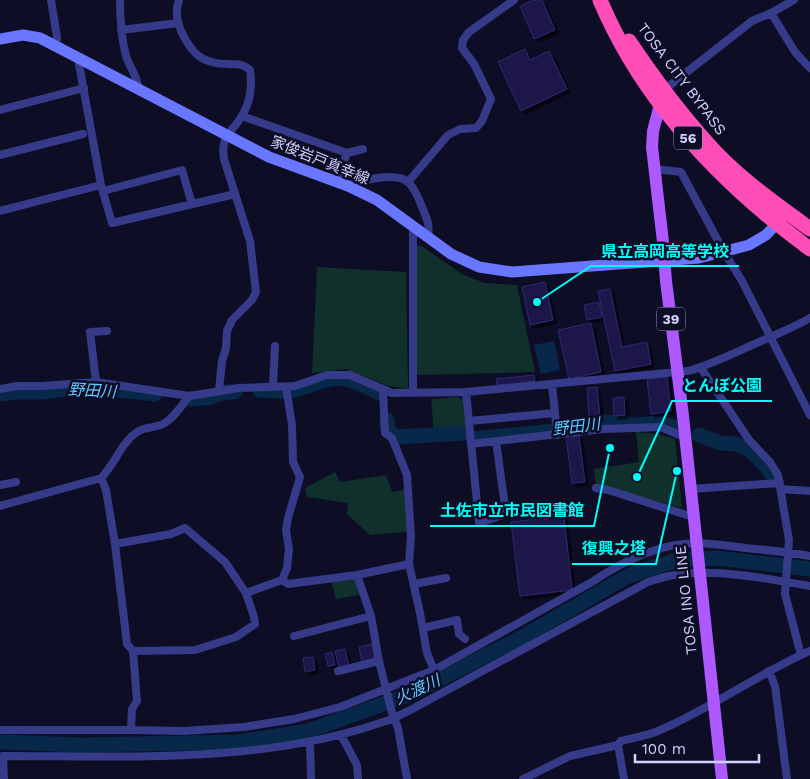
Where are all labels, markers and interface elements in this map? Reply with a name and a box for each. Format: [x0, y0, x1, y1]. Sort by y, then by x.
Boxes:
street label: TOSA CITY BYPASS [634, 19, 730, 139]
road number: 56 [674, 126, 702, 150]
street label: 家俊岩戸真幸線 [268, 132, 372, 188]
callout: 県立高岡高等学校 [591, 235, 739, 266]
text: 県立高岡高等学校 [601, 242, 729, 261]
road number: 39 [657, 308, 685, 330]
callout: とんぼ公園 [672, 370, 772, 401]
text: とんぼ公園 [682, 376, 762, 395]
water label: 野田川 [68, 380, 118, 401]
water label: 野田川 [551, 414, 603, 439]
callout: 土佐市立市民図書館 [430, 495, 594, 526]
text: 土佐市立市民図書館 [440, 501, 584, 520]
callout: 復興之塔 [572, 533, 656, 564]
text: 復興之塔 [582, 539, 646, 558]
street label: TOSA INO LINE [671, 545, 701, 655]
water label: 火渡川 [391, 670, 445, 708]
scale bar [635, 732, 759, 764]
text: 100 m [642, 740, 686, 758]

